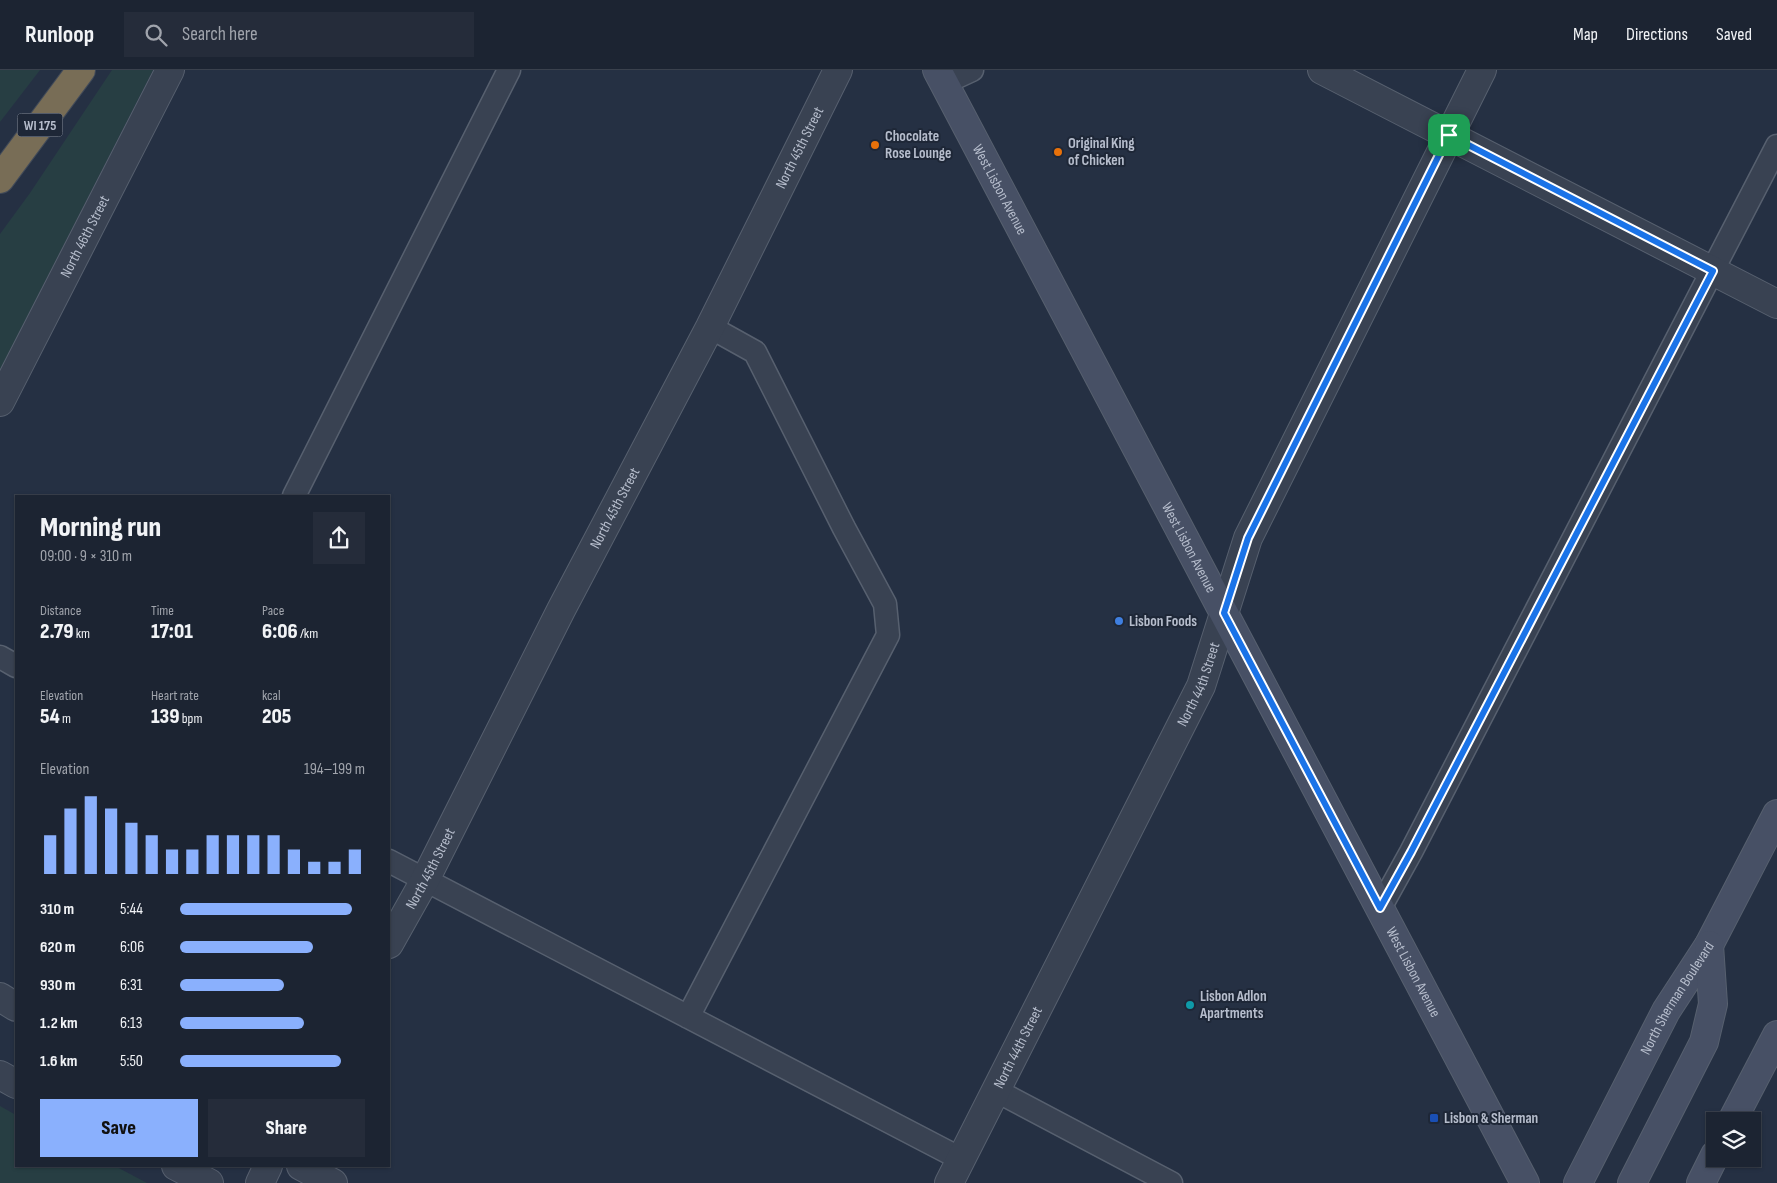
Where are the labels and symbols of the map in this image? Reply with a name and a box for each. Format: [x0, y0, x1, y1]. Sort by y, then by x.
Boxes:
street label: North 45th Street [771, 103, 828, 192]
road number: WI 175 [18, 114, 62, 136]
pin [1428, 114, 1470, 156]
place label: Chocolate Rose Lounge [885, 127, 951, 163]
place label: Original King of Chicken [1068, 134, 1135, 170]
marker: Chocolate Rose Lounge [869, 139, 881, 151]
street label: West Lisbon Avenue [968, 141, 1032, 238]
marker: Original King of Chicken [1052, 146, 1064, 158]
street label: North 46th Street [56, 192, 114, 281]
street label: North 45th Street [586, 464, 644, 552]
street label: West Lisbon Avenue [1158, 499, 1221, 596]
place label: Lisbon Foods [1129, 612, 1197, 631]
marker: Lisbon Foods [1113, 615, 1125, 627]
street label: North 44th Street [1173, 639, 1224, 730]
street label: North 45th Street [401, 824, 459, 913]
street label: West Lisbon Avenue [1382, 923, 1445, 1020]
street label: North Sherman Boulevard [1636, 938, 1718, 1058]
place label: Lisbon Adlon Apartments [1199, 987, 1267, 1023]
marker: Lisbon Adlon Apartments [1184, 999, 1196, 1011]
street label: North 44th Street [989, 1003, 1047, 1092]
place label: Lisbon & Sherman [1444, 1109, 1538, 1128]
marker: Lisbon & Sherman [1428, 1112, 1440, 1124]

